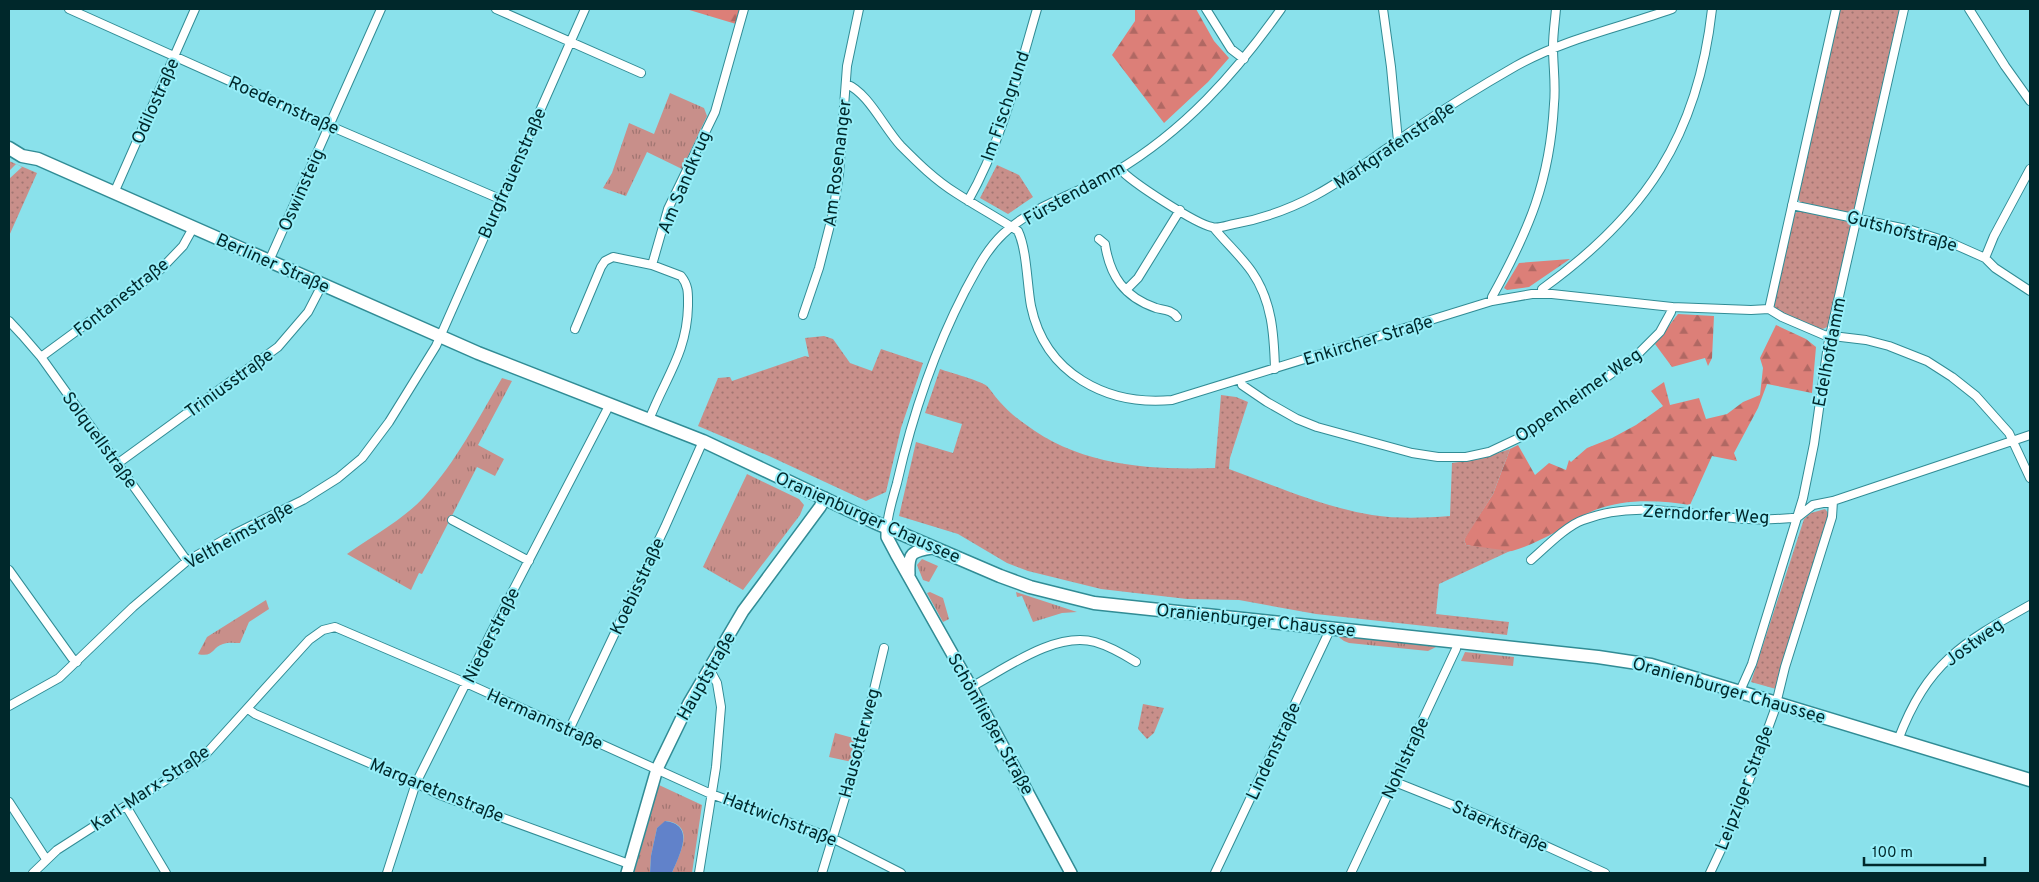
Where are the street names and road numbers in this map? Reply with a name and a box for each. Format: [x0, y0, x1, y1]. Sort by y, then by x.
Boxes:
street label: Im Fischgrund [977, 48, 1036, 164]
street label: Odilostraße [127, 55, 186, 148]
street label: Roedernstraße [224, 72, 342, 141]
street label: Markgrafenstraße [1330, 97, 1460, 195]
street label: Am Rosenanger [819, 98, 858, 228]
street label: Burgfrauenstraße [474, 105, 553, 243]
street label: Am Sandkrug [653, 128, 717, 237]
street label: Oswinsteig [274, 146, 331, 235]
street label: Fürstendamm [1020, 157, 1129, 232]
street label: Gutshofstraße [1844, 207, 1959, 258]
street label: Berliner Straße [212, 229, 333, 300]
street label: Fontanestraße [70, 254, 174, 343]
street label: Edelhofdamm [1809, 296, 1852, 409]
street label: Enkircher Straße [1301, 311, 1436, 372]
street label: Triniusstraße [181, 344, 279, 424]
street label: Oppenheimer Weg [1511, 344, 1647, 449]
street label: Solquellstraße [56, 388, 142, 494]
street label: Oranienburger Chaussee [771, 467, 964, 570]
street label: Veltheimstraße [181, 497, 298, 576]
street label: Zerndorfer Weg [1642, 501, 1770, 530]
street label: Koebisstraße [606, 534, 671, 639]
street label: Niederstraße [458, 584, 526, 687]
street label: Oranienburger Chaussee [1155, 600, 1357, 643]
street label: Jostweg [1941, 614, 2009, 672]
street label: Hauptstraße [673, 628, 742, 725]
street label: Schönfließer Straße [941, 650, 1038, 800]
street label: Oranienburger Chaussee [1629, 653, 1828, 730]
street label: Hermannstraße [483, 684, 606, 756]
street label: Hausotterweg [835, 686, 886, 801]
street label: Lindenstraße [1242, 699, 1307, 804]
street label: Nohlstraße [1377, 714, 1435, 803]
street label: Leipziger Straße [1711, 723, 1780, 854]
street label: Karl-Marx-Straße [87, 741, 215, 838]
street label: Margaretenstraße [366, 754, 507, 829]
street label: Hattwichstraße [719, 788, 840, 853]
street label: Staerkstraße [1448, 796, 1551, 859]

